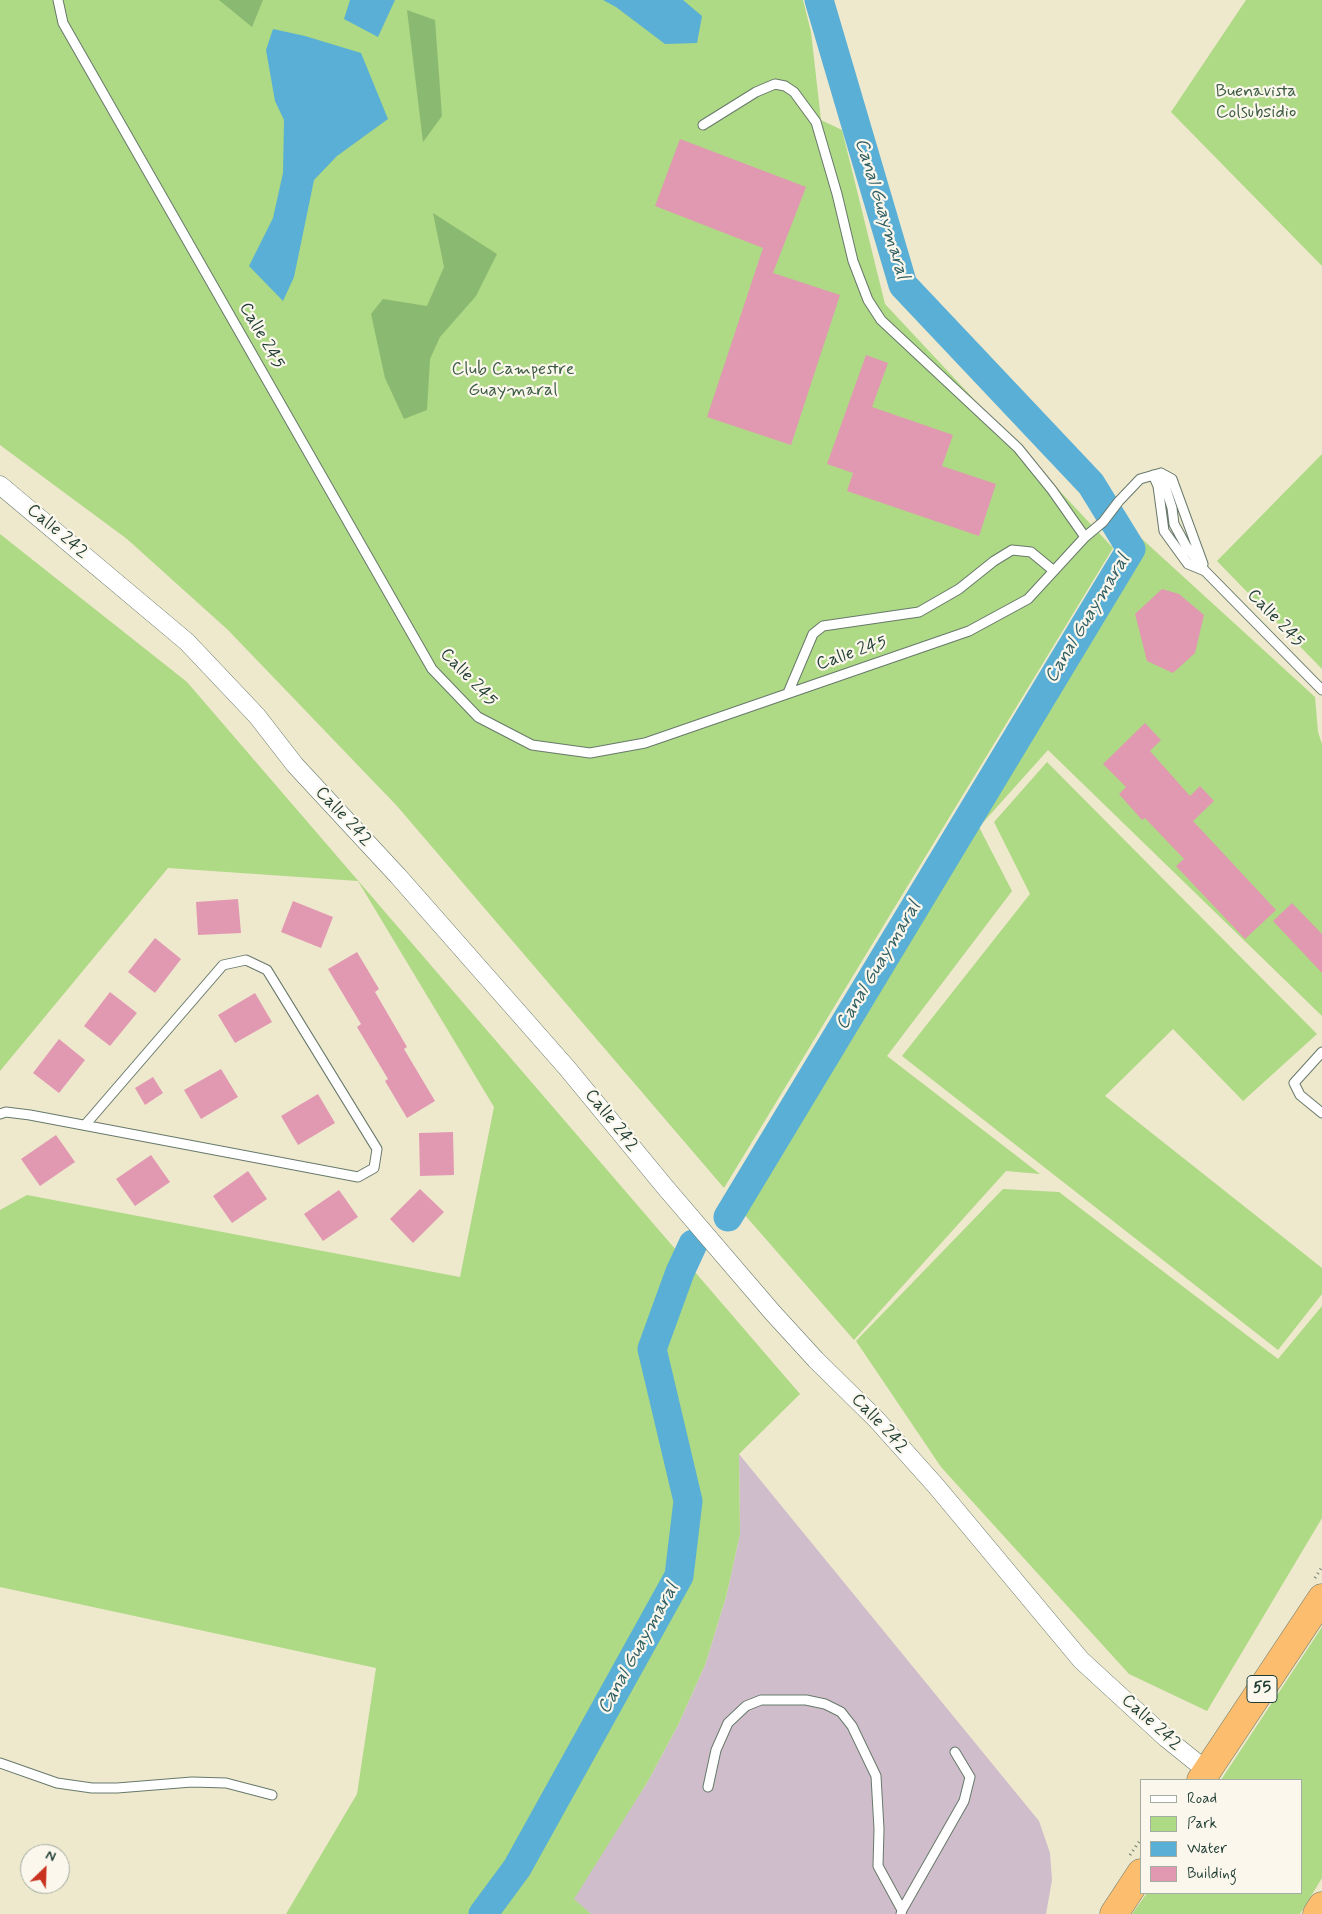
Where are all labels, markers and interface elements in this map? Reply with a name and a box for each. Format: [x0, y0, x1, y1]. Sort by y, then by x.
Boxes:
park label: Buenavista Colsubsidio [1216, 81, 1296, 124]
water label: Canal Guaymaral [849, 136, 913, 282]
street label: Calle 245 [233, 299, 289, 373]
park label: Club Campestre Guaymaral [451, 359, 575, 402]
street label: Calle 242 [22, 500, 92, 564]
water label: Canal Guaymaral [1041, 550, 1135, 688]
street label: Calle 245 [1242, 585, 1308, 653]
street label: Calle 245 [814, 632, 890, 676]
street label: Calle 245 [435, 644, 501, 712]
street label: Calle 242 [310, 783, 376, 851]
water label: Canal Guaymaral [832, 897, 926, 1035]
street label: Calle 242 [579, 1085, 643, 1157]
street label: Calle 242 [846, 1390, 912, 1458]
water label: Canal Guaymaral [594, 1580, 684, 1718]
road number: 55 [1247, 1676, 1277, 1702]
street label: Calle 242 [1116, 1690, 1186, 1756]
legend [1140, 1779, 1302, 1894]
text: Road [1187, 1789, 1217, 1809]
text: Park [1187, 1814, 1217, 1834]
text: Water [1187, 1839, 1227, 1859]
north arrow [20, 1844, 70, 1894]
text: N [43, 1846, 59, 1866]
text: Building [1187, 1864, 1237, 1884]

